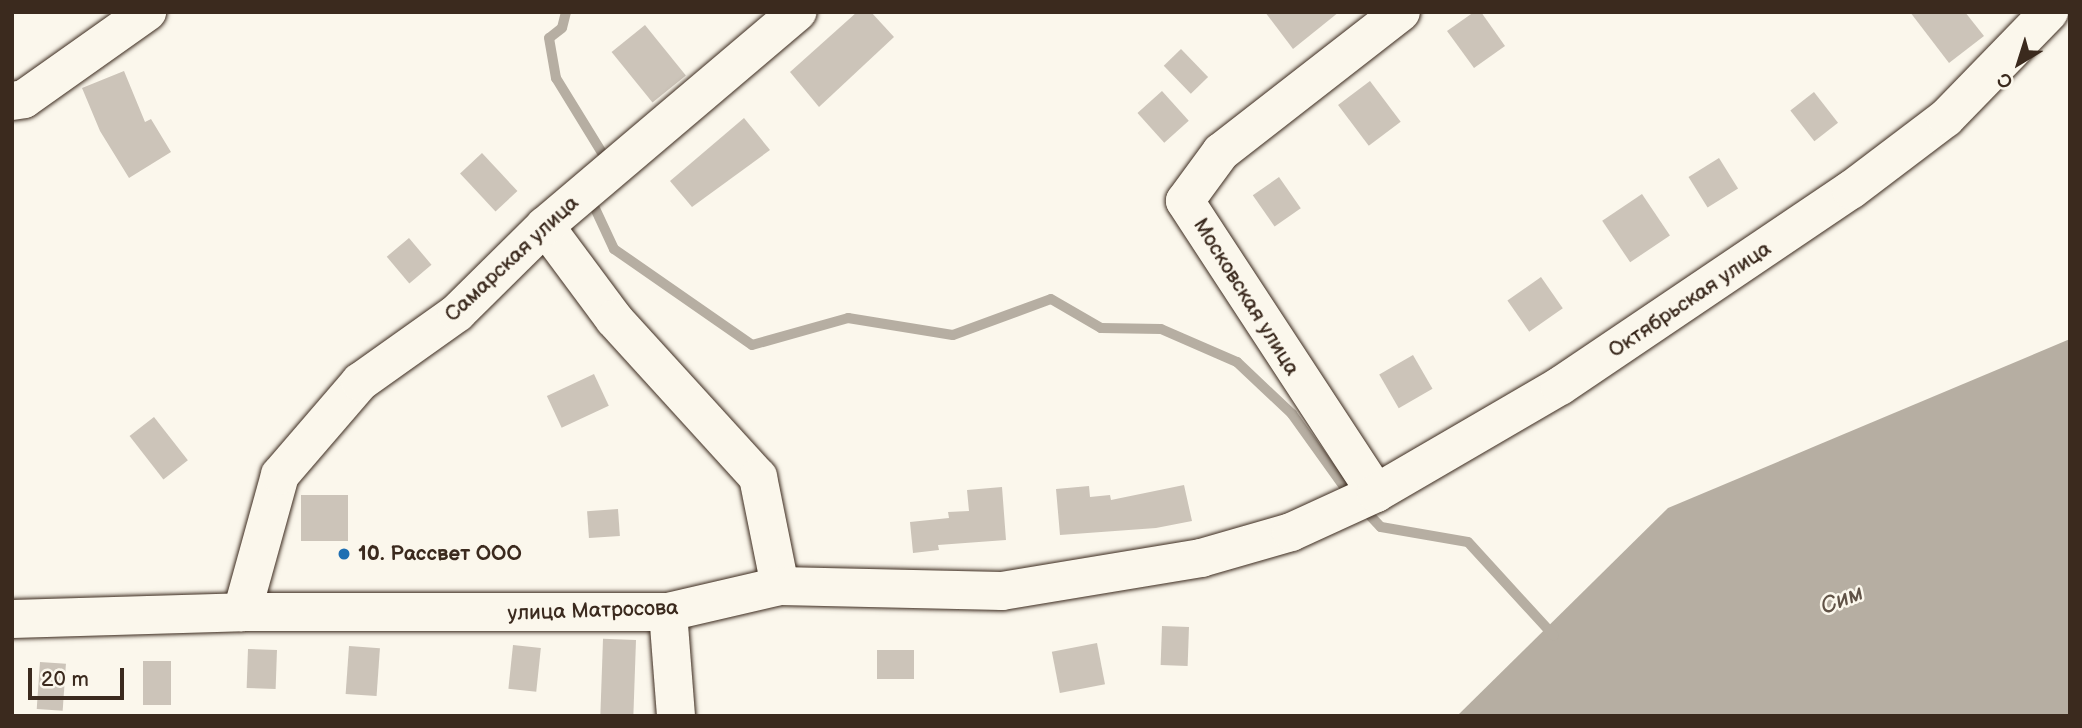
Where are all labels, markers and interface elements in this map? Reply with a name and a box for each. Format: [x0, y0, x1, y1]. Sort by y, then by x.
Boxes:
north arrow [1984, 28, 2054, 98]
text: С [1993, 67, 2018, 93]
street label: Самарская улица [440, 191, 584, 327]
street label: Московская улица [1187, 214, 1305, 380]
street label: Октябрьская улица [1604, 236, 1776, 364]
place label: 10. Рассвет ООО [358, 541, 522, 567]
marker: 10. Рассвет ООО [336, 546, 352, 562]
water label: Сим [1817, 579, 1867, 621]
street label: улица Матросова [507, 595, 679, 627]
scale bar [32, 654, 128, 698]
text: 20 m [41, 667, 89, 692]

